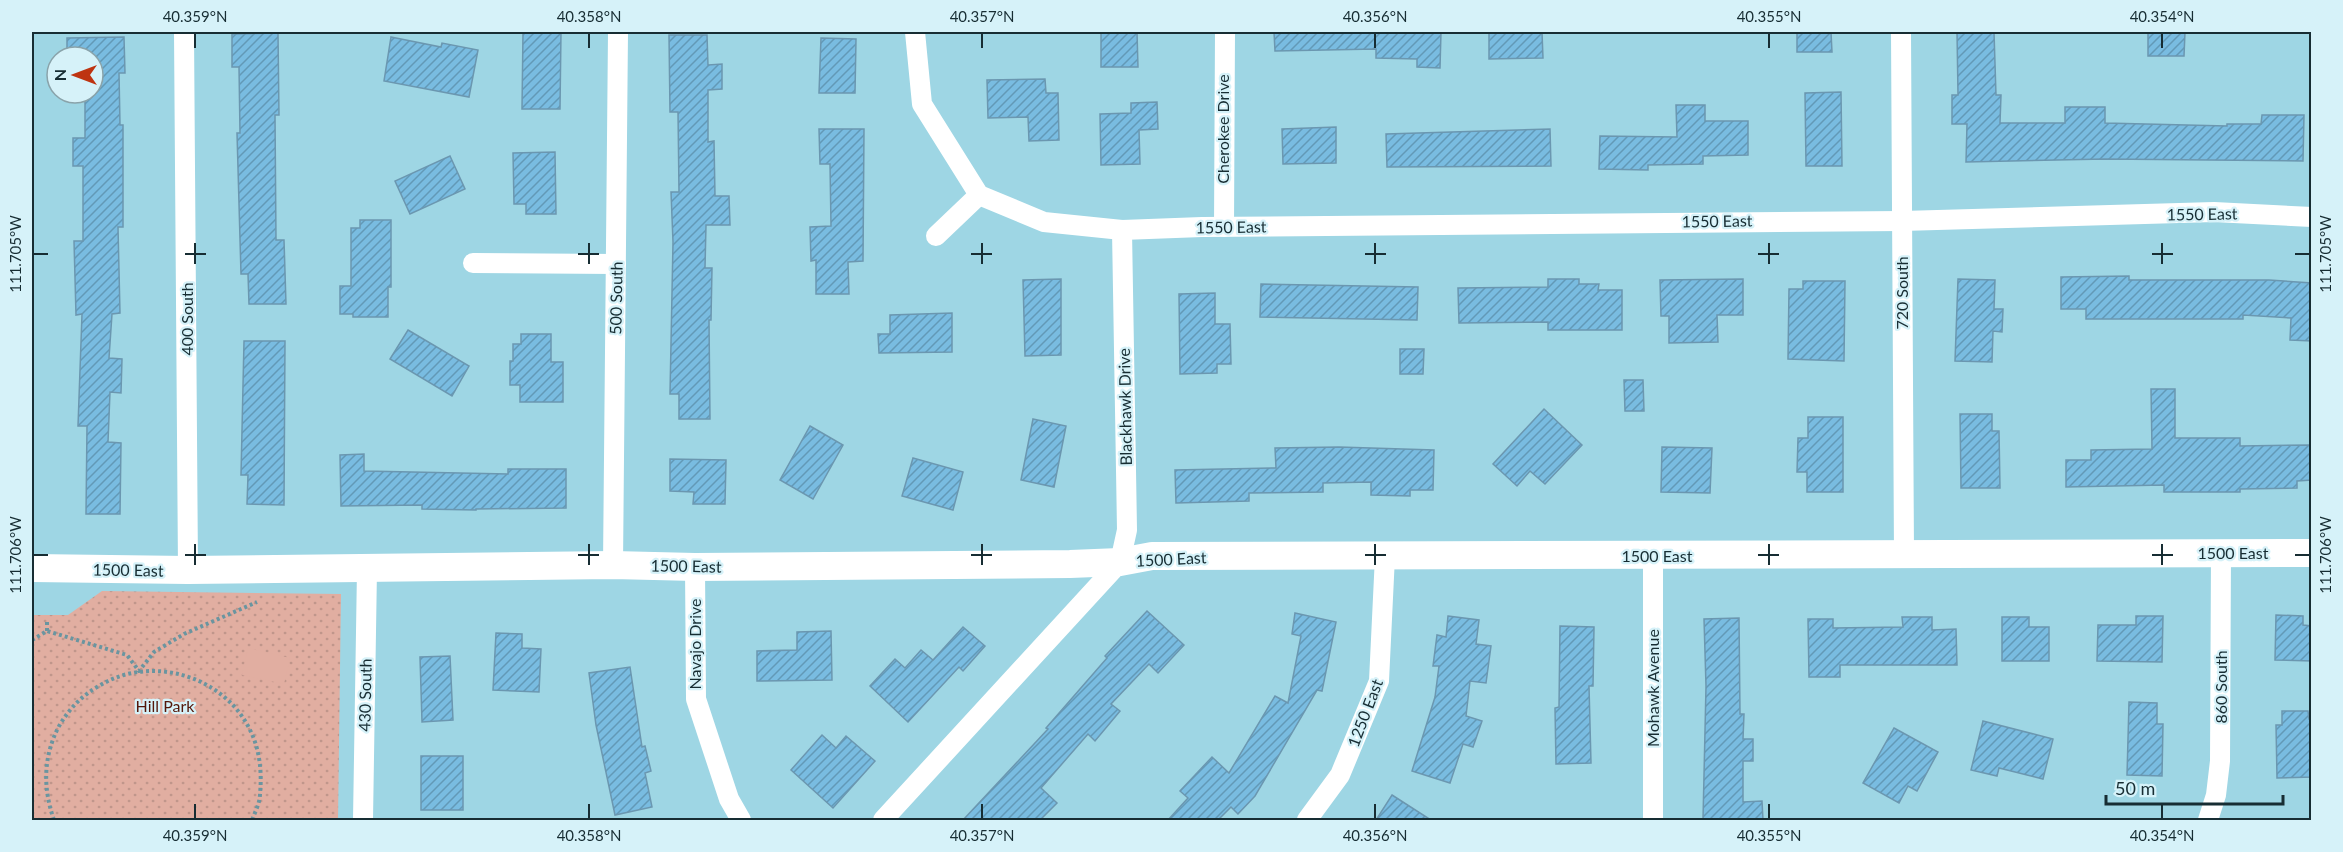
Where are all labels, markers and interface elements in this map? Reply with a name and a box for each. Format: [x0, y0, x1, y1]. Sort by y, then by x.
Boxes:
text: 40.359°N [163, 7, 227, 25]
text: 40.358°N [557, 7, 621, 25]
text: 40.357°N [950, 7, 1014, 25]
text: 40.356°N [1343, 7, 1407, 25]
text: 40.355°N [1737, 7, 1801, 25]
text: 40.354°N [2130, 7, 2194, 25]
north arrow [45, 45, 105, 105]
text: N [50, 69, 69, 81]
street label: Cherokee Drive [1213, 74, 1232, 184]
street label: 1550 East [2166, 203, 2238, 224]
street label: 1550 East [1681, 210, 1753, 231]
text: 111.705°W [6, 215, 24, 293]
text: 111.705°W [2316, 215, 2334, 293]
street label: 1550 East [1195, 216, 1267, 237]
street label: 720 South [1892, 256, 1911, 330]
street label: 500 South [605, 261, 626, 335]
street label: 400 South [177, 282, 196, 356]
street label: Blackhawk Drive [1114, 348, 1135, 466]
text: 111.706°W [6, 516, 24, 594]
text: 111.706°W [2316, 516, 2334, 594]
street label: 1500 East [2198, 543, 2269, 562]
street label: 1500 East [1622, 546, 1693, 565]
street label: 1500 East [1135, 547, 1207, 570]
street label: 1500 East [650, 555, 722, 576]
street label: 1500 East [92, 559, 164, 580]
street label: Navajo Drive [685, 599, 704, 689]
street label: Mohawk Avenue [1643, 629, 1662, 747]
street label: 860 South [2211, 650, 2230, 724]
street label: 430 South [354, 658, 375, 732]
street label: 1250 East [1343, 676, 1386, 749]
park label: Hill Park [136, 696, 195, 715]
scale bar [2106, 768, 2283, 806]
text: 50 m [2115, 777, 2155, 799]
text: 40.359°N [163, 826, 227, 844]
text: 40.358°N [557, 826, 621, 844]
text: 40.357°N [950, 826, 1014, 844]
text: 40.356°N [1343, 826, 1407, 844]
text: 40.355°N [1737, 826, 1801, 844]
text: 40.354°N [2130, 826, 2194, 844]

